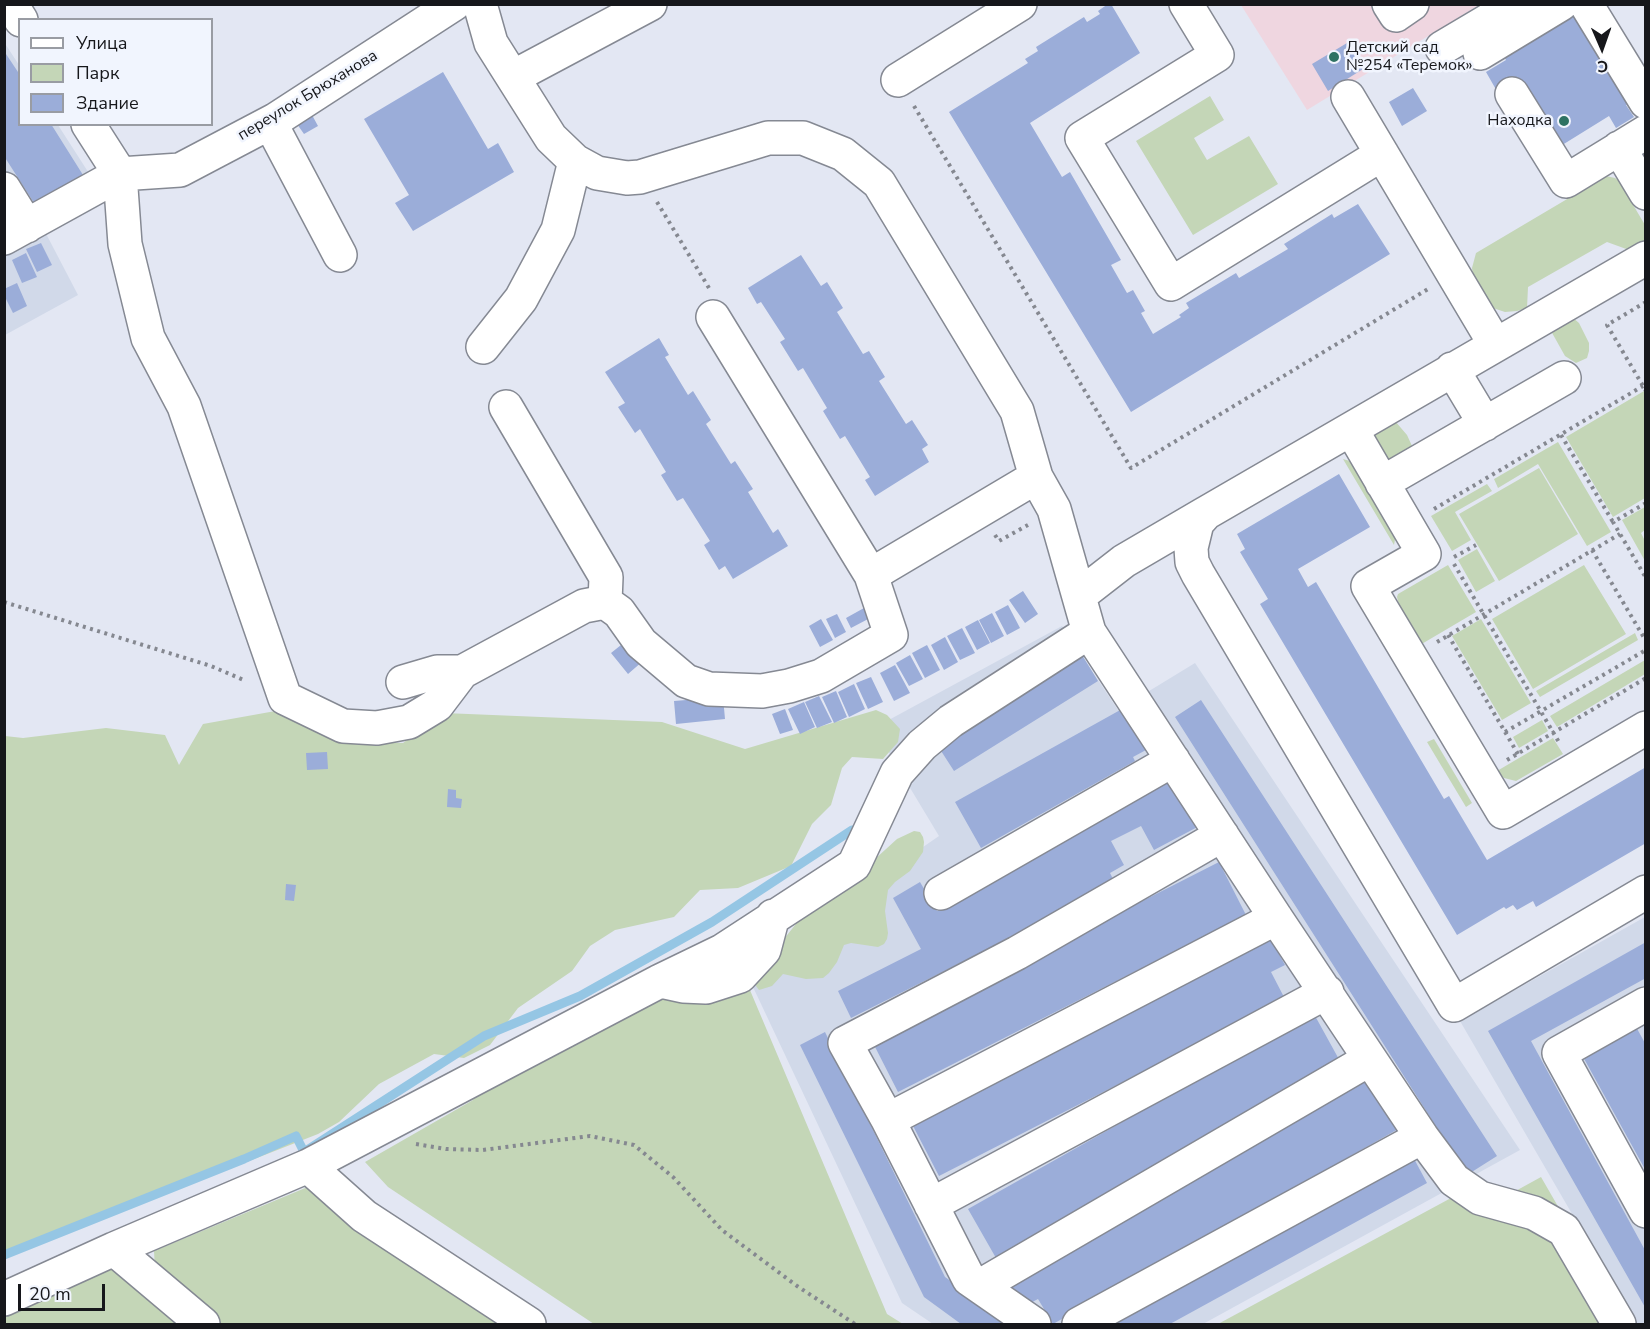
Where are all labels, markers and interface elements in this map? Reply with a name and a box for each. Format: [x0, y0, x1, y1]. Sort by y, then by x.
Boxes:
legend [18, 18, 213, 126]
north arrow [1572, 18, 1632, 78]
text: Улица [76, 31, 127, 55]
place label: Детский сад №254 «Теремок» [1346, 38, 1473, 76]
street label: переулок Брюханова [235, 47, 381, 145]
marker: Детский сад №254 «Теремок» [1327, 50, 1341, 64]
text: С [1597, 55, 1608, 77]
text: Парк [76, 61, 119, 85]
text: Здание [76, 91, 139, 115]
place label: Находка [1487, 111, 1552, 131]
marker: Находка [1557, 114, 1571, 128]
scale bar [21, 1272, 108, 1310]
text: 20 m [29, 1282, 71, 1306]

